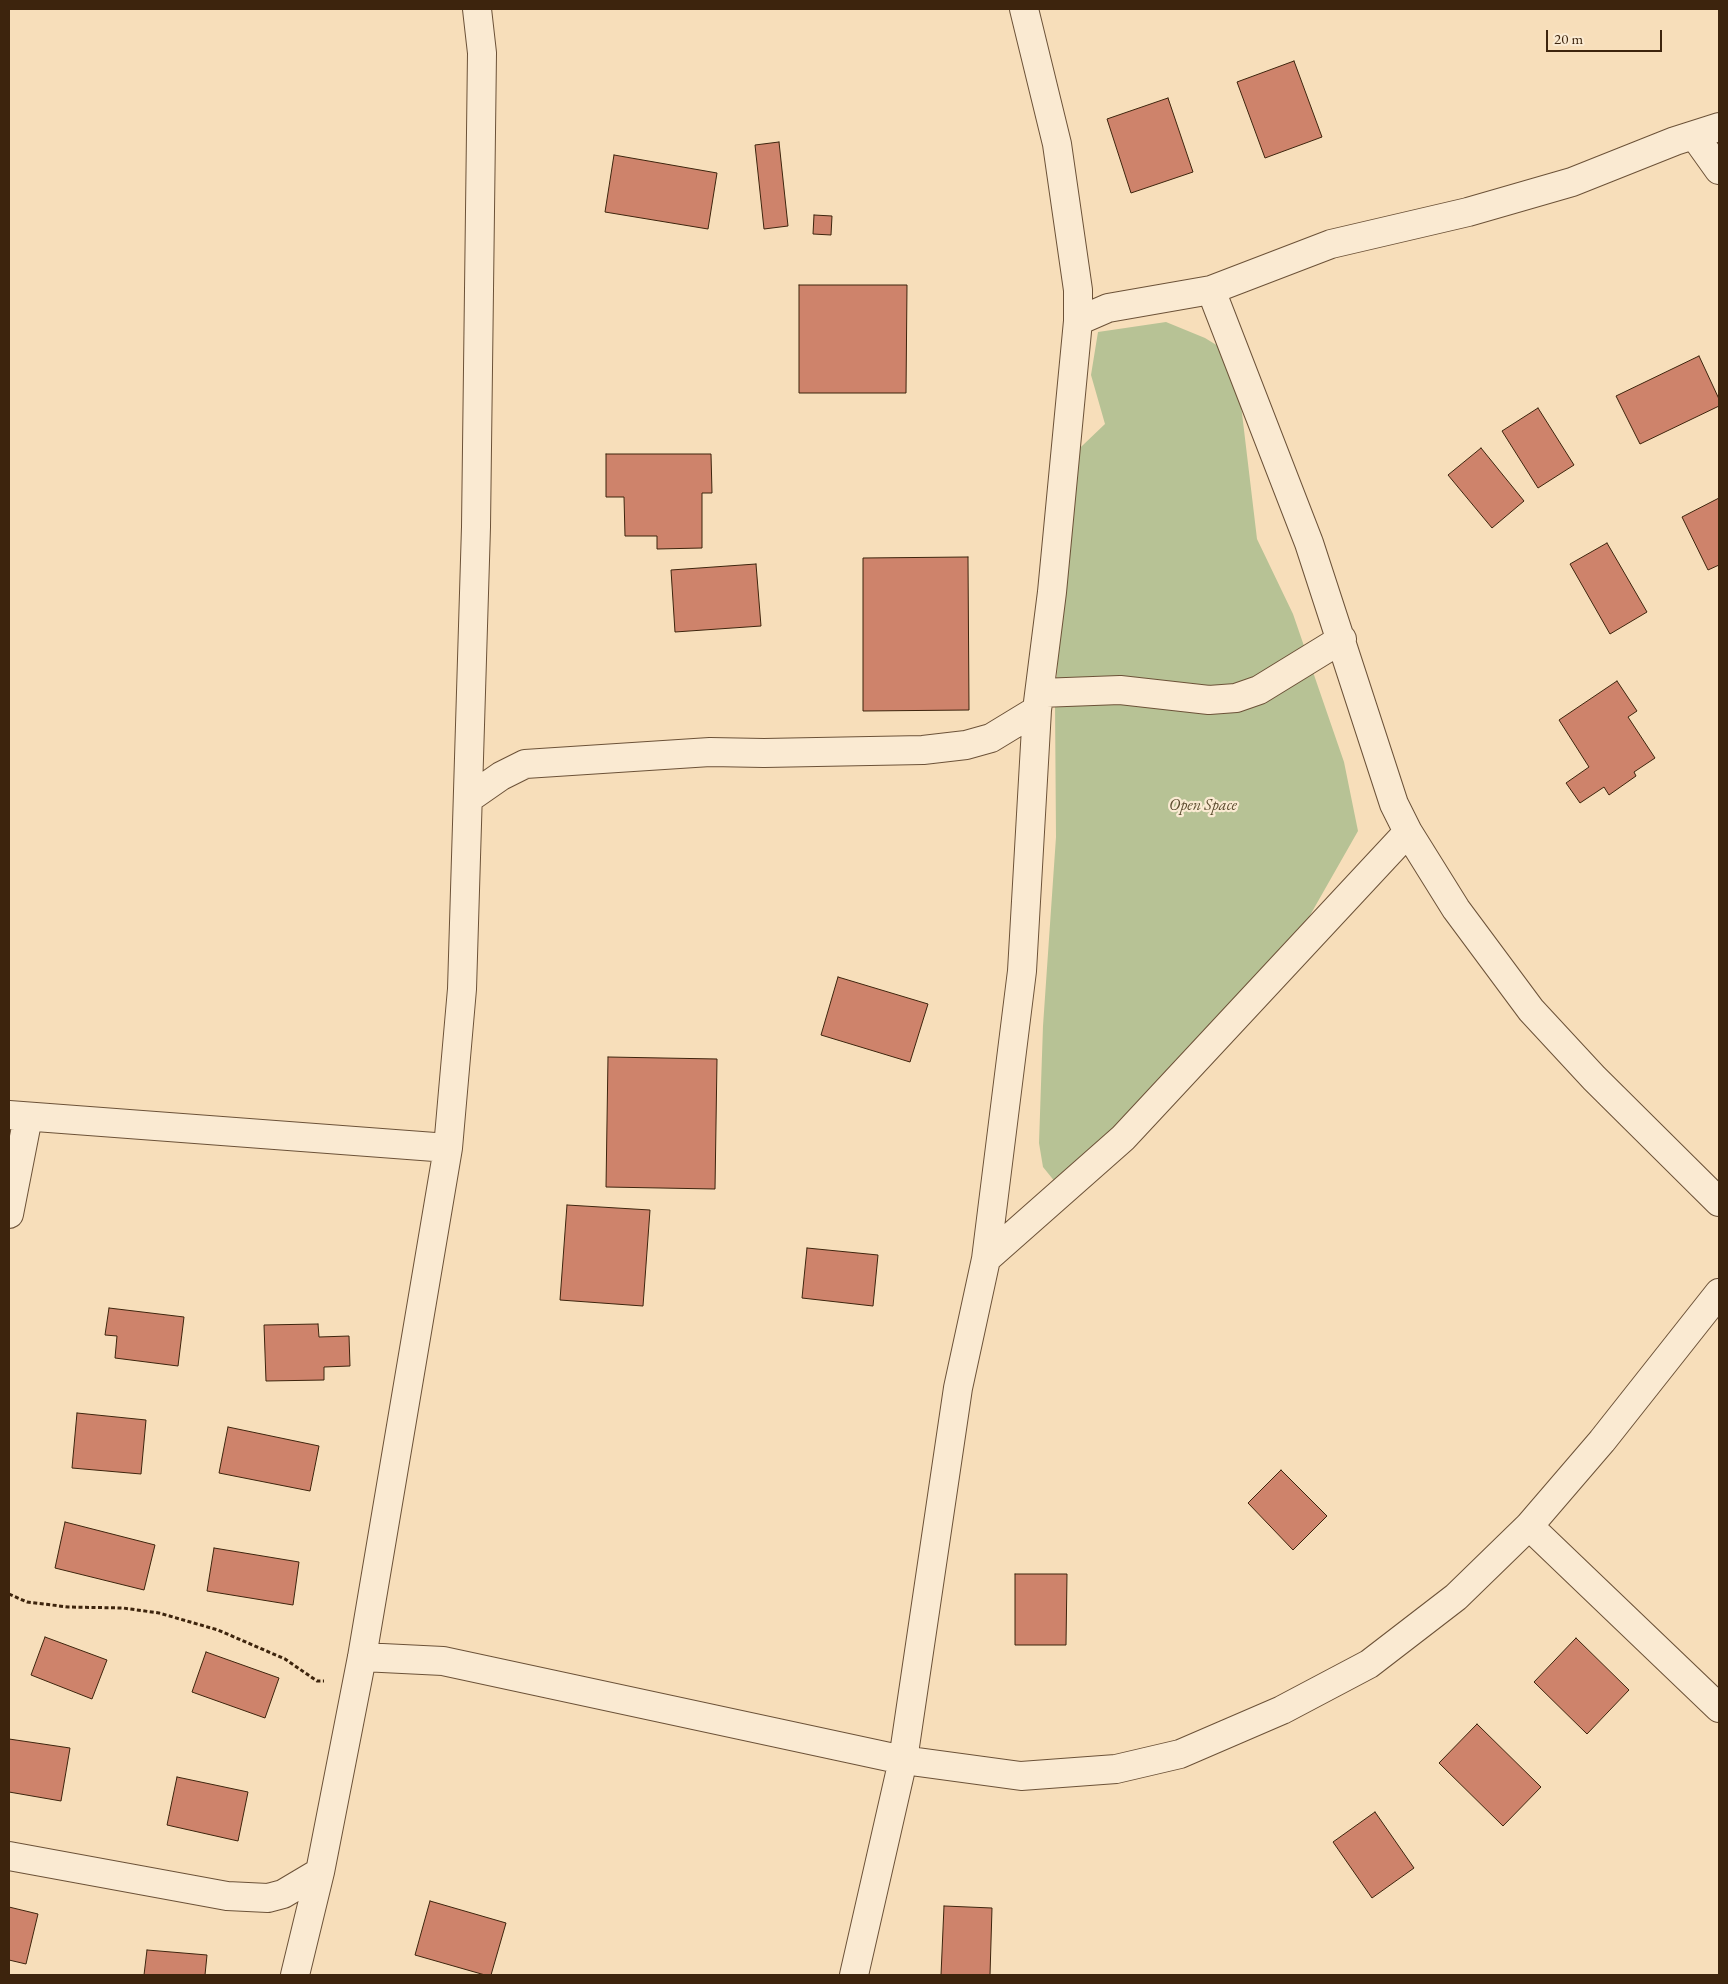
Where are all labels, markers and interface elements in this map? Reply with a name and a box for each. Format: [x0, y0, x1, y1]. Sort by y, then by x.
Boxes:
scale bar [1548, 20, 1664, 52]
text: 20 m [1554, 29, 1583, 48]
park label: Open Space [1169, 796, 1237, 816]

